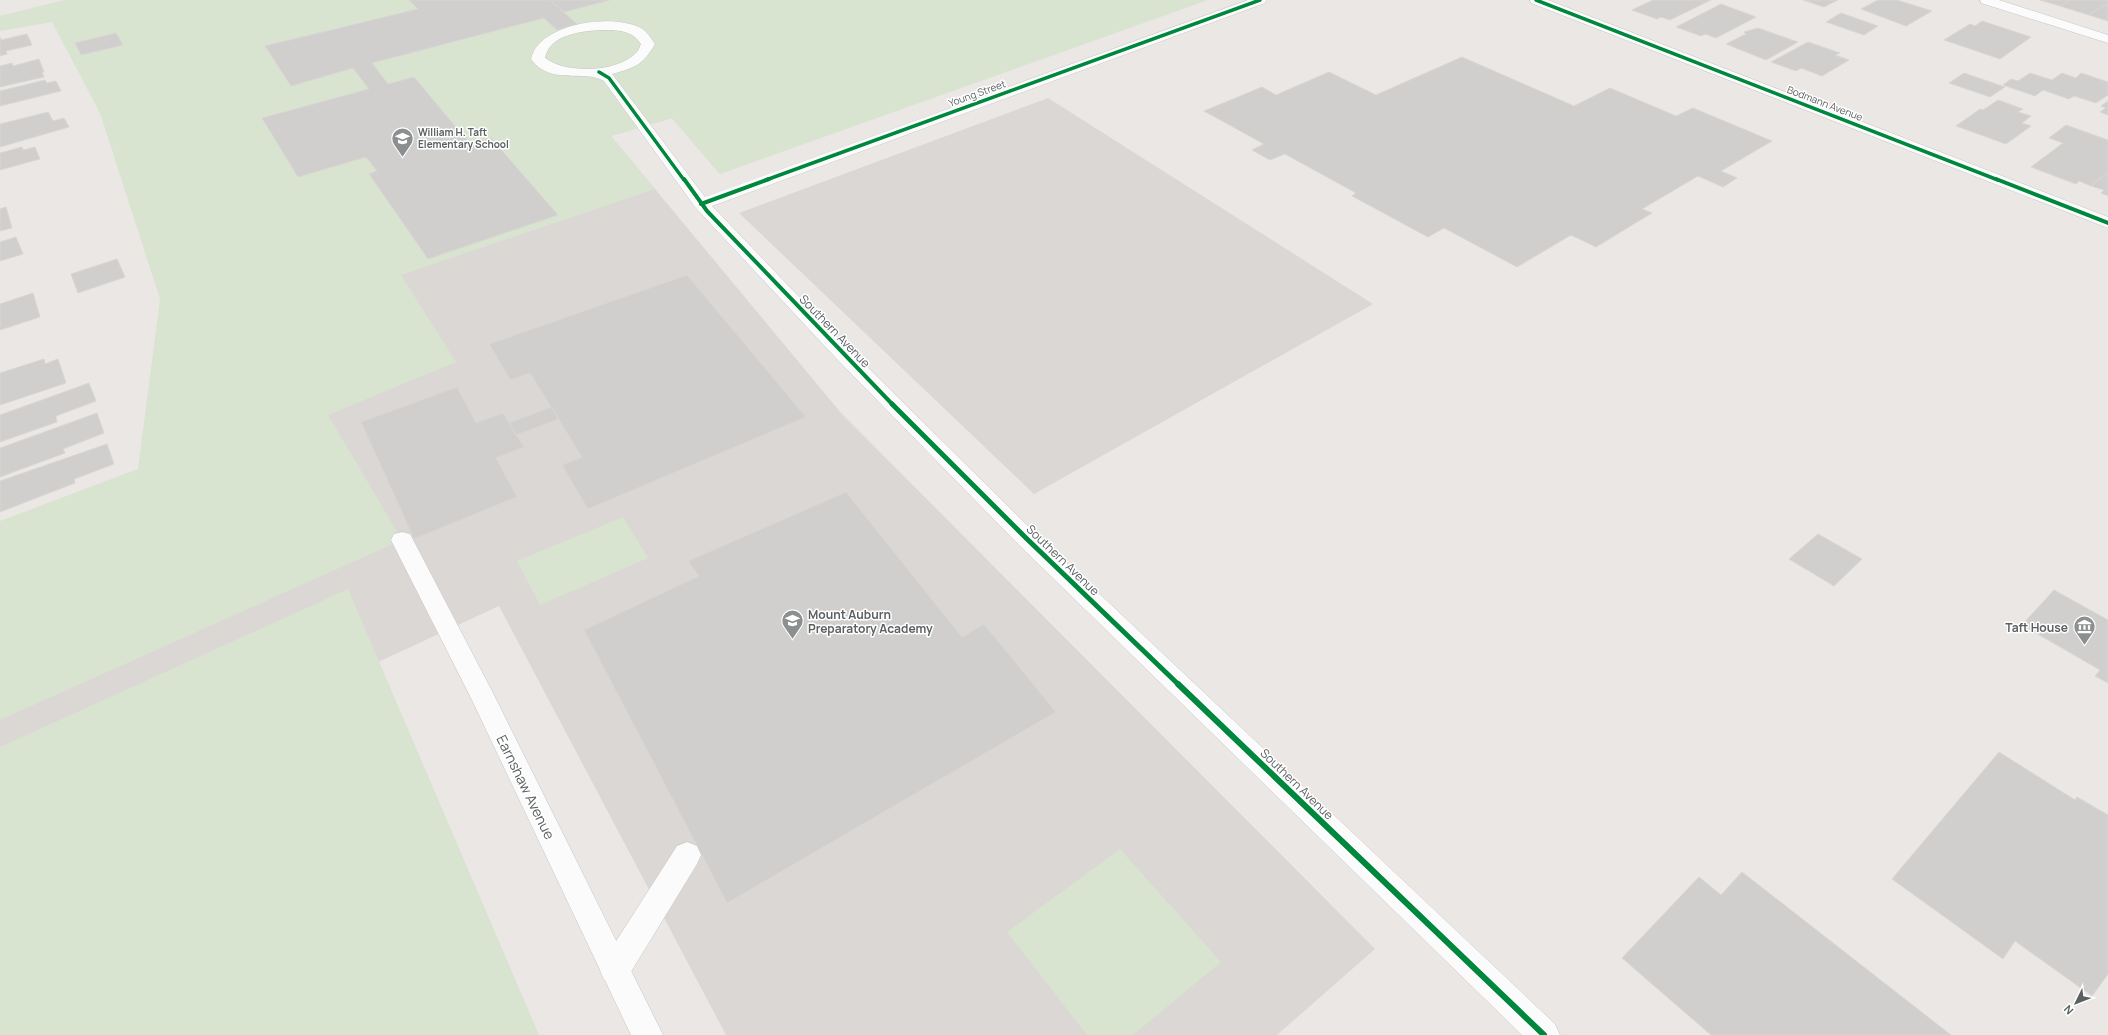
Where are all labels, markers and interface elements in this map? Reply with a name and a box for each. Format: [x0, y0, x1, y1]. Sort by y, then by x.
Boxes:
street label: Young Street [946, 76, 1008, 110]
street label: Bodmann Avenue [1785, 82, 1865, 124]
school or university icon: William H. Taft Elementary School [389, 125, 415, 158]
place label: William H. Taft Elementary School [418, 125, 509, 151]
street label: Southern Avenue [796, 291, 874, 371]
street label: Southern Avenue [1023, 521, 1103, 599]
place label: Mount Auburn Preparatory Academy [808, 606, 933, 637]
school or university icon: Mount Auburn Preparatory Academy [780, 608, 806, 641]
museum icon: Taft House [2071, 614, 2097, 647]
place label: Taft House [2005, 619, 2068, 636]
street label: Earnshaw Avenue [493, 732, 559, 842]
street label: Southern Avenue [1257, 745, 1337, 823]
north arrow [2056, 983, 2096, 1023]
text: N [2060, 1002, 2077, 1018]

